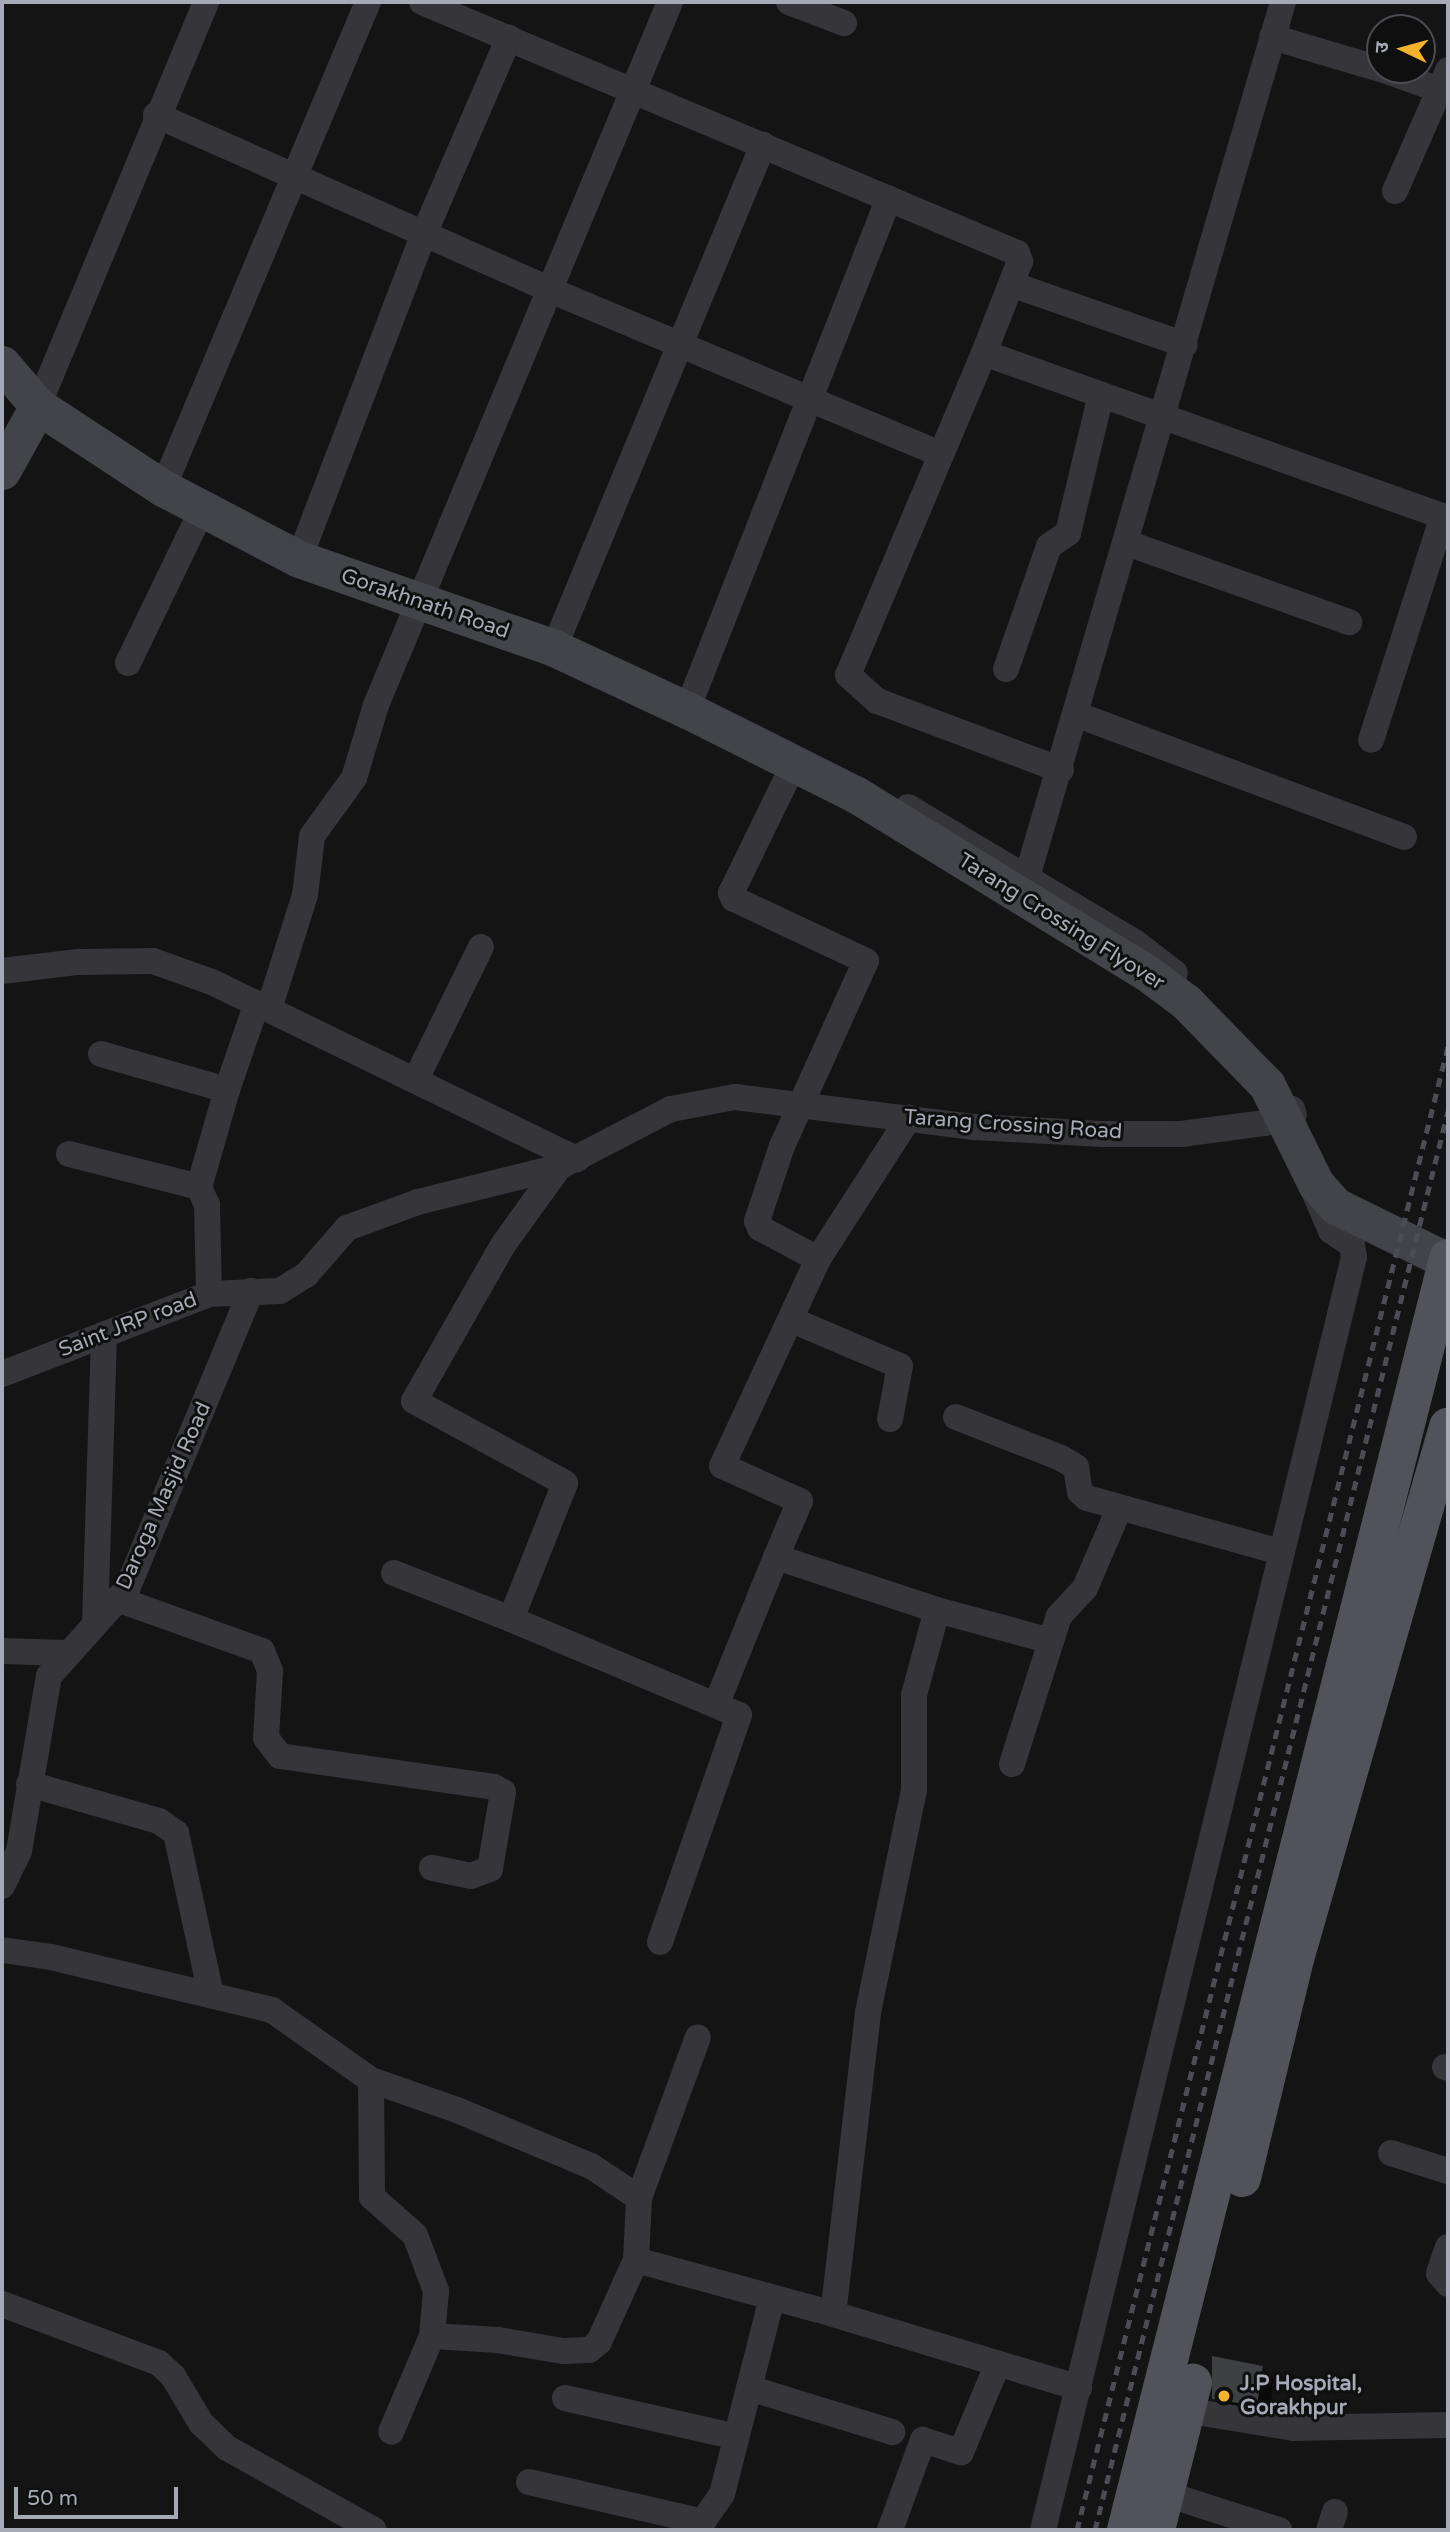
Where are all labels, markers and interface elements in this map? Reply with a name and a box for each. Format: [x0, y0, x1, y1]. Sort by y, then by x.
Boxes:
north arrow [1366, 14, 1436, 84]
text: उ [1371, 41, 1394, 54]
street label: Gorakhnath Road [338, 563, 512, 645]
street label: Tarang Crossing Flyover [953, 848, 1169, 996]
street label: Tarang Crossing Road [903, 1105, 1123, 1145]
street label: Saint JRP road [55, 1287, 201, 1363]
street label: Daroga Masjid Road [111, 1398, 217, 1594]
place label: J.P Hospital, Gorakhpur [1240, 2371, 1362, 2421]
marker: J.P Hospital, Gorakhpur [1214, 2386, 1234, 2406]
scale bar [18, 2472, 182, 2516]
text: 50 m [27, 2486, 78, 2511]

